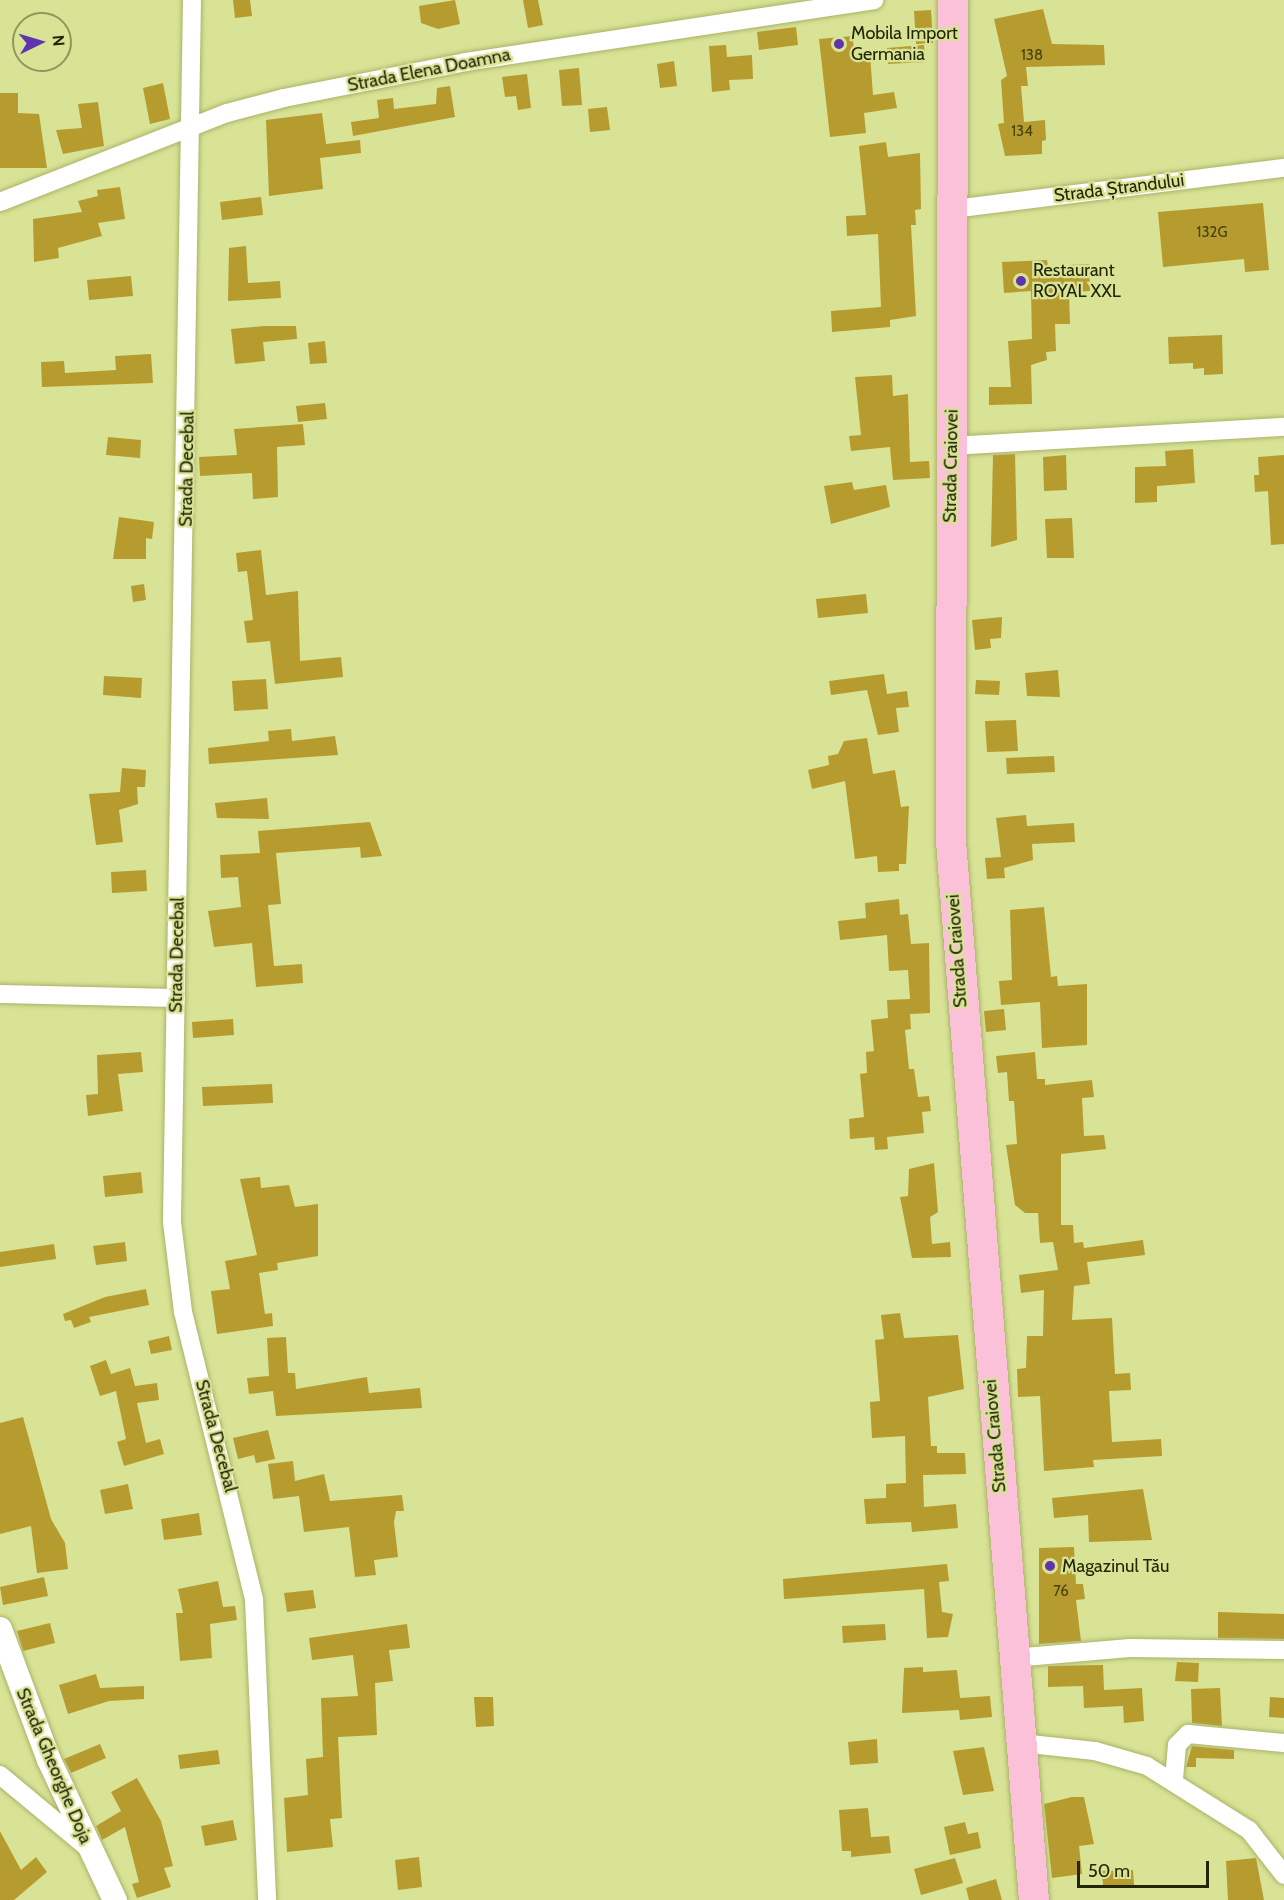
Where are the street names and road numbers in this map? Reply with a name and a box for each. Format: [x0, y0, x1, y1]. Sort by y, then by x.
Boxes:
street label: Strada Elena Doamna [346, 44, 512, 96]
street label: Strada Ștrandului [1053, 169, 1185, 207]
street label: Strada Craiovei [939, 409, 963, 523]
street label: Strada Decebal [175, 411, 199, 527]
street label: Strada Craiovei [942, 894, 972, 1008]
street label: Strada Decebal [165, 897, 189, 1013]
street label: Strada Decebal [191, 1377, 241, 1495]
street label: Strada Craiovei [979, 1378, 1011, 1494]
street label: Strada Gheorghe Doja [11, 1685, 97, 1847]

